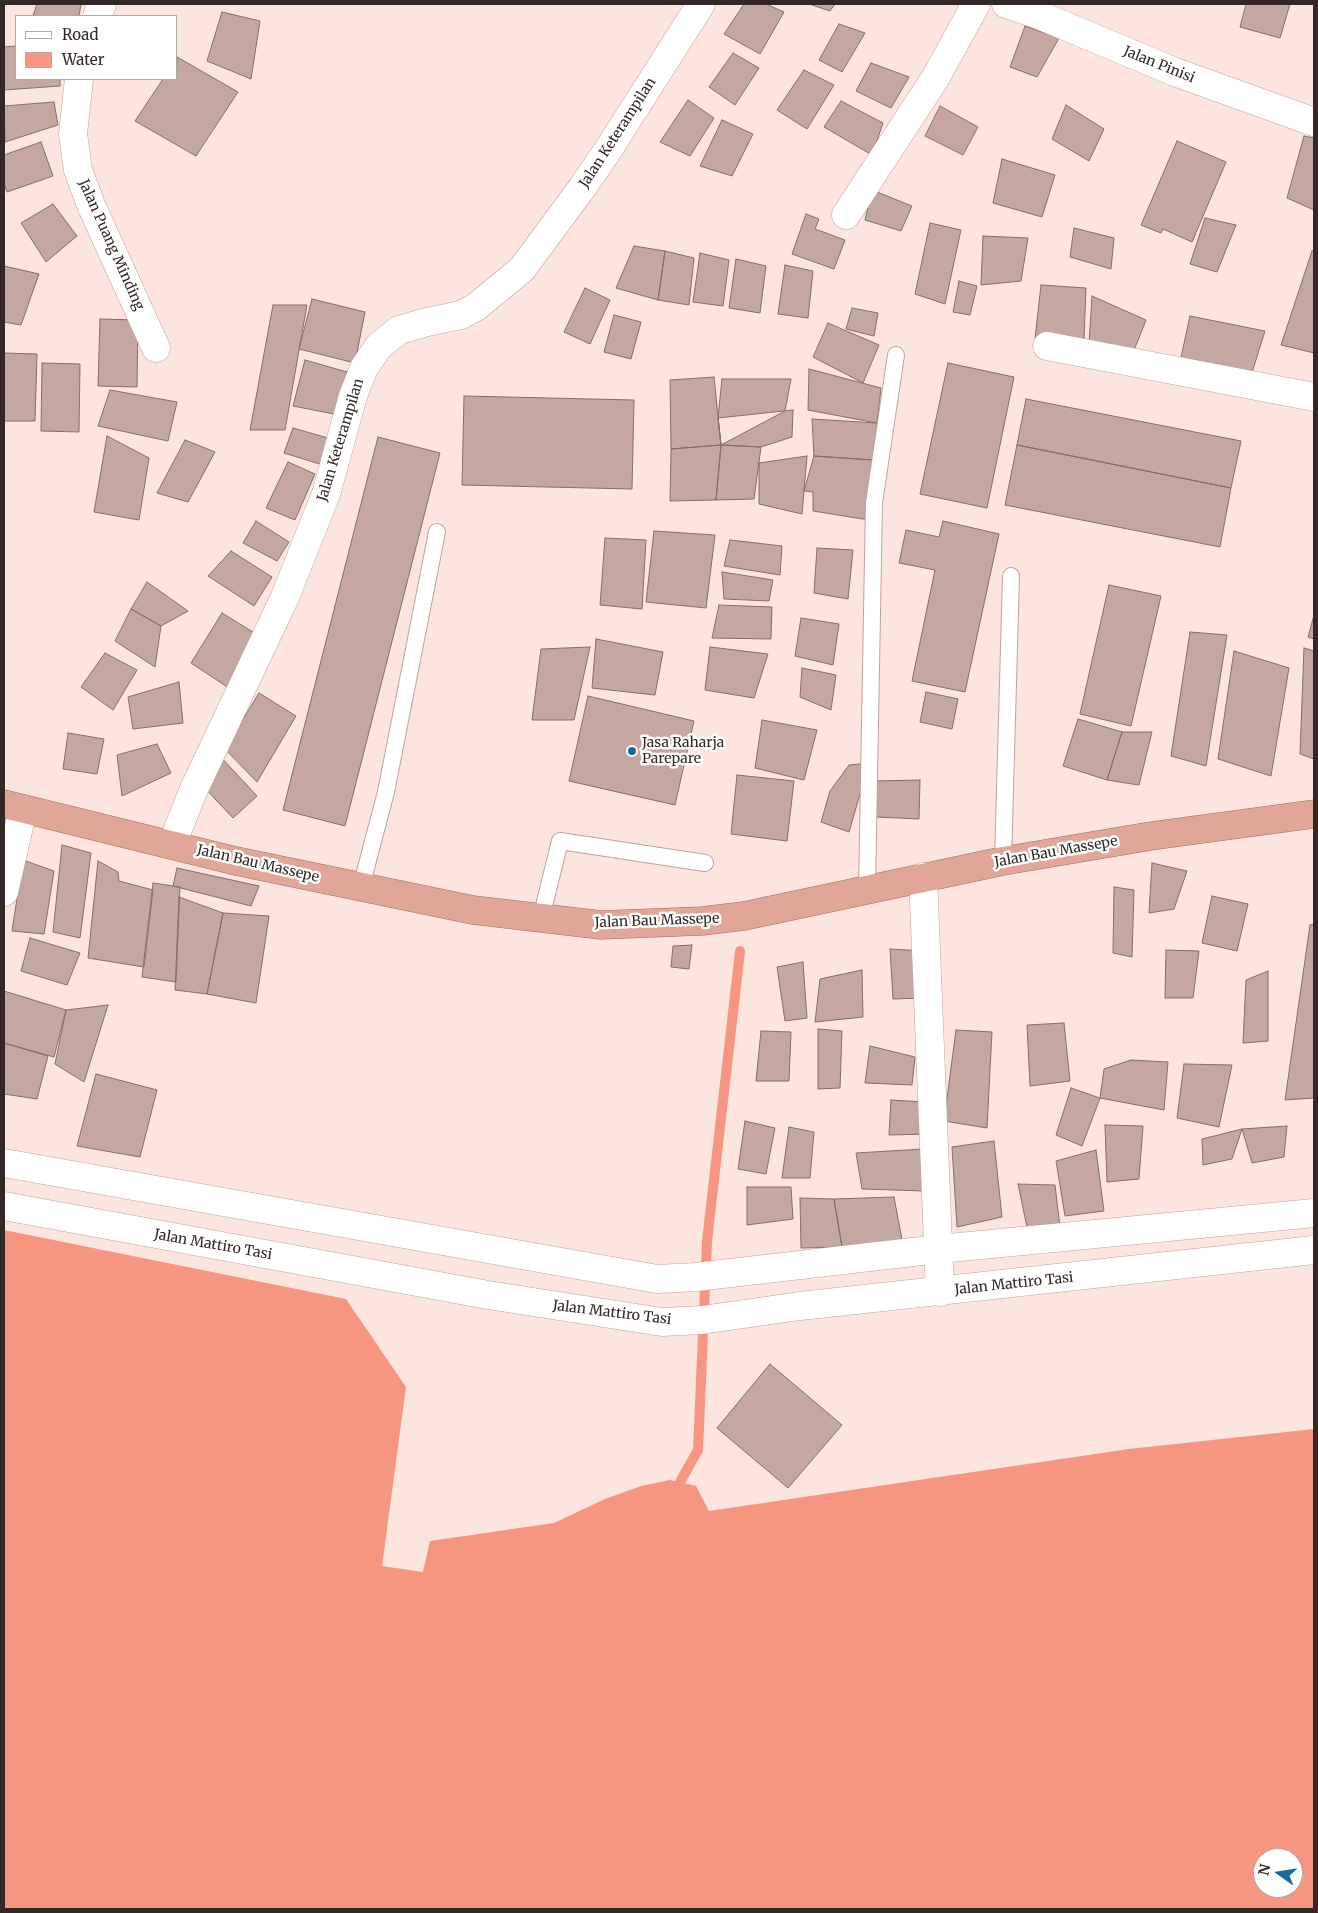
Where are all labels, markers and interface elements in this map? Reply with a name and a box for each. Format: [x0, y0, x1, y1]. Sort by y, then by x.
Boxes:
legend [15, 15, 178, 80]
text: Road [62, 25, 98, 44]
street label: Jalan Pinisi [1121, 43, 1197, 87]
text: Water [62, 50, 104, 69]
street label: Jalan Keterampilan [576, 75, 660, 191]
street label: Jalan Puang Minding [75, 177, 147, 313]
street label: Jalan Keterampilan [314, 376, 368, 504]
place label: Jasa Raharja Parepare [642, 735, 724, 768]
marker: Jasa Raharja Parepare [626, 745, 638, 757]
street label: Jalan Bau Massepe [993, 833, 1119, 871]
street label: Jalan Bau Massepe [195, 842, 321, 886]
street label: Jalan Bau Massepe [594, 910, 720, 932]
street label: Jalan Mattiro Tasi [153, 1226, 273, 1264]
street label: Jalan Mattiro Tasi [954, 1269, 1074, 1299]
street label: Jalan Mattiro Tasi [552, 1297, 672, 1329]
north arrow [1253, 1848, 1303, 1898]
text: N [1254, 1862, 1274, 1877]

